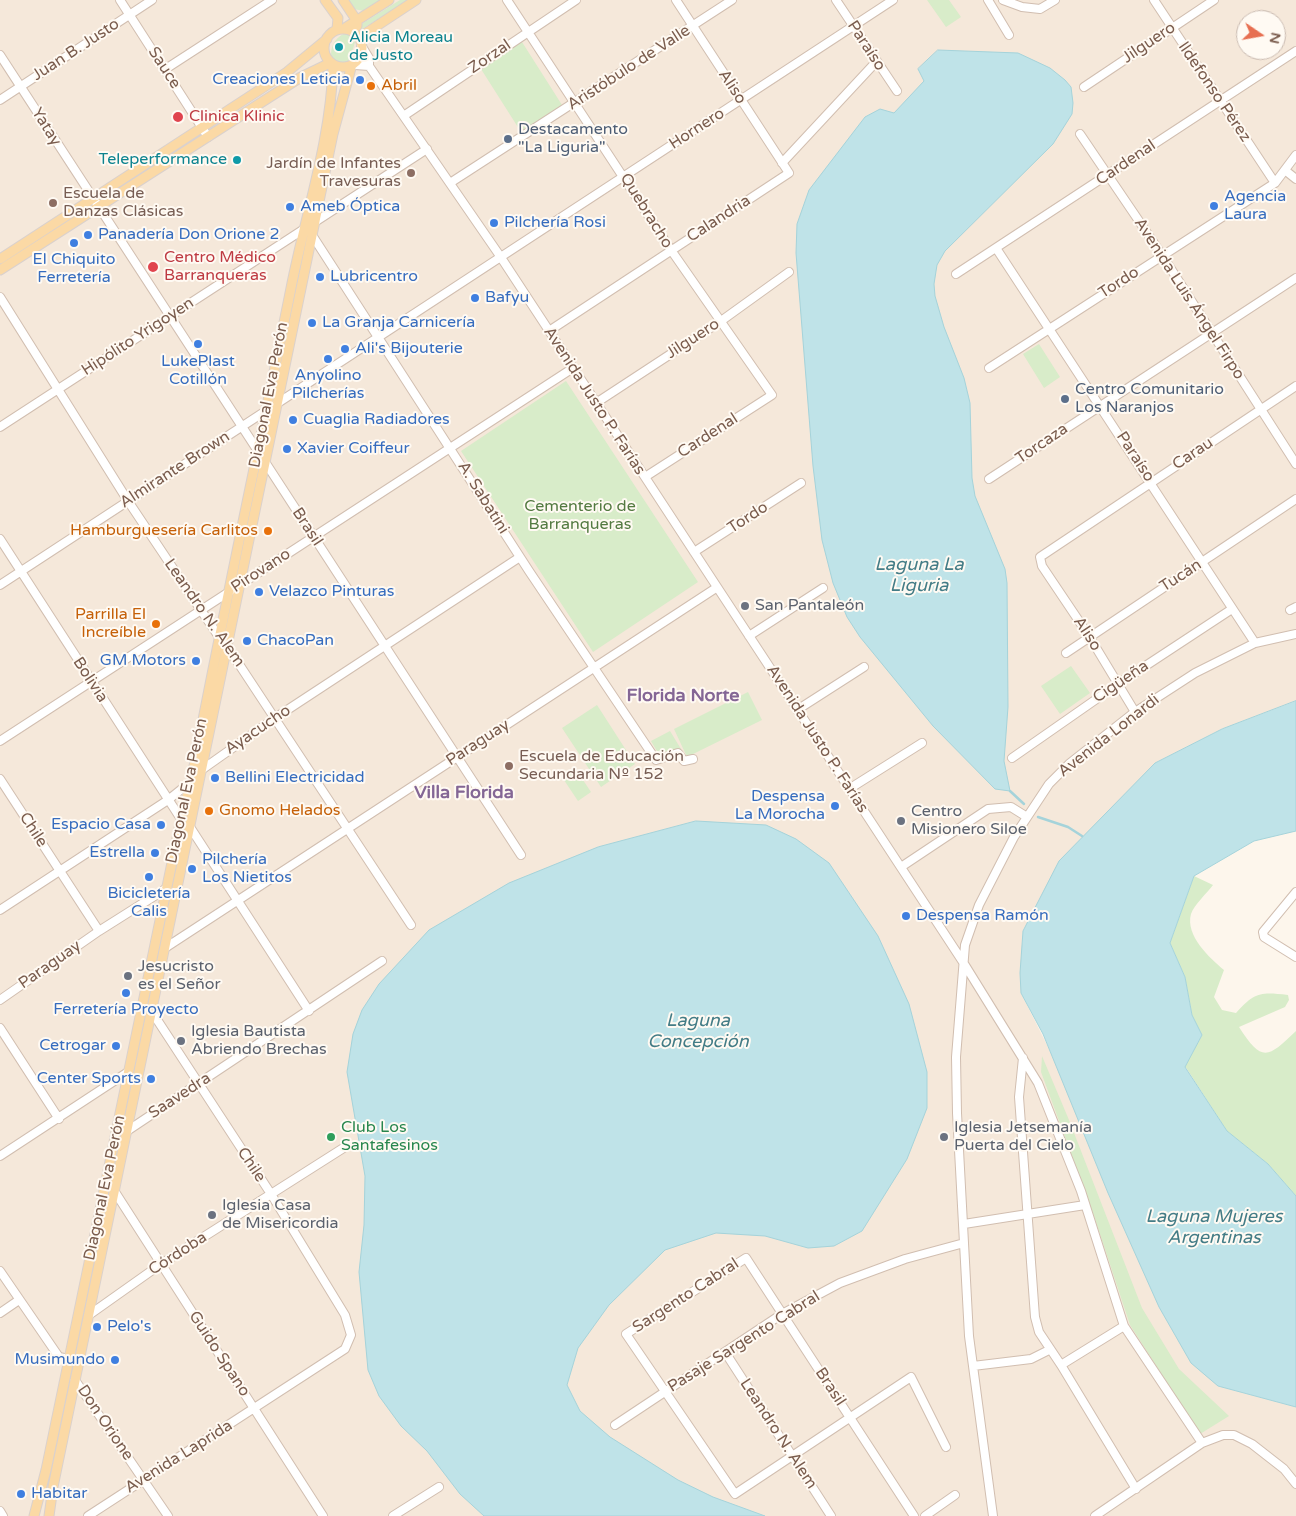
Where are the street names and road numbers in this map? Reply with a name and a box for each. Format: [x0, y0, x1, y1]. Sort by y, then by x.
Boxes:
street label: Juan B. Justo [29, 15, 123, 85]
street label: Paraíso [843, 17, 889, 75]
street label: Jilguero [1119, 18, 1179, 68]
street label: Aristóbulo de Valle [564, 21, 694, 115]
street label: Zorzal [465, 36, 515, 78]
street label: Ildefonso Pérez [1173, 38, 1255, 146]
street label: Sauce [143, 43, 185, 93]
street label: Aliso [714, 66, 750, 108]
street label: Yatay [27, 104, 65, 150]
street label: Hornero [666, 104, 728, 154]
street label: Cardenal [1092, 136, 1160, 190]
street label: Quebracho [615, 170, 677, 252]
street label: Calandria [684, 191, 754, 247]
street label: Avenida Luis Ángel Firpo [1130, 215, 1248, 383]
street label: Tordo [1095, 263, 1143, 303]
street label: Hipólito Yrigoyen [78, 294, 198, 380]
street label: Jilguero [663, 315, 723, 363]
street label: Diagonal Eva Perón [245, 321, 293, 469]
street label: Avenida Justo P. Farías [539, 323, 649, 479]
street label: Cardenal [674, 409, 742, 463]
street label: Torcaza [1012, 420, 1072, 468]
street label: Almirante Brown [116, 427, 234, 513]
street label: Paraíso [1112, 428, 1158, 486]
street label: Carau [1169, 433, 1217, 475]
street label: A. Sabatini [453, 458, 513, 538]
street label: Tordo [724, 498, 772, 538]
street label: Brasil [288, 504, 326, 550]
street label: Pirovano [228, 545, 294, 597]
street label: Leandro N. Alem [160, 555, 248, 671]
street label: Tucán [1157, 555, 1205, 597]
street label: Aliso [1069, 613, 1105, 655]
street label: Bolivia [68, 654, 112, 706]
street label: Cigüeña [1090, 657, 1152, 707]
street label: Avenida Justo P. Farías [762, 661, 872, 817]
street label: Avenida Lonardi [1054, 690, 1164, 782]
street label: Ayacucho [221, 701, 295, 759]
street label: Paraguay [443, 715, 513, 771]
street label: Diagonal Eva Perón [162, 717, 212, 865]
street label: Chile [15, 809, 51, 851]
street label: Paraguay [15, 937, 85, 993]
street label: Saavedra [145, 1069, 215, 1123]
street label: Diagonal Eva Perón [80, 1114, 130, 1262]
street label: Chile [232, 1144, 270, 1186]
street label: Córdoba [145, 1228, 211, 1280]
street label: Sargento Cabral [629, 1255, 743, 1337]
street label: Pasaje Sargento Cabral [664, 1287, 824, 1397]
street label: Guido Spano [184, 1308, 254, 1400]
street label: Brasil [811, 1364, 849, 1410]
street label: Leandro N. Alem [735, 1375, 821, 1493]
street label: Don Orione [73, 1382, 137, 1464]
street label: Avenida Laprida [122, 1416, 236, 1498]

